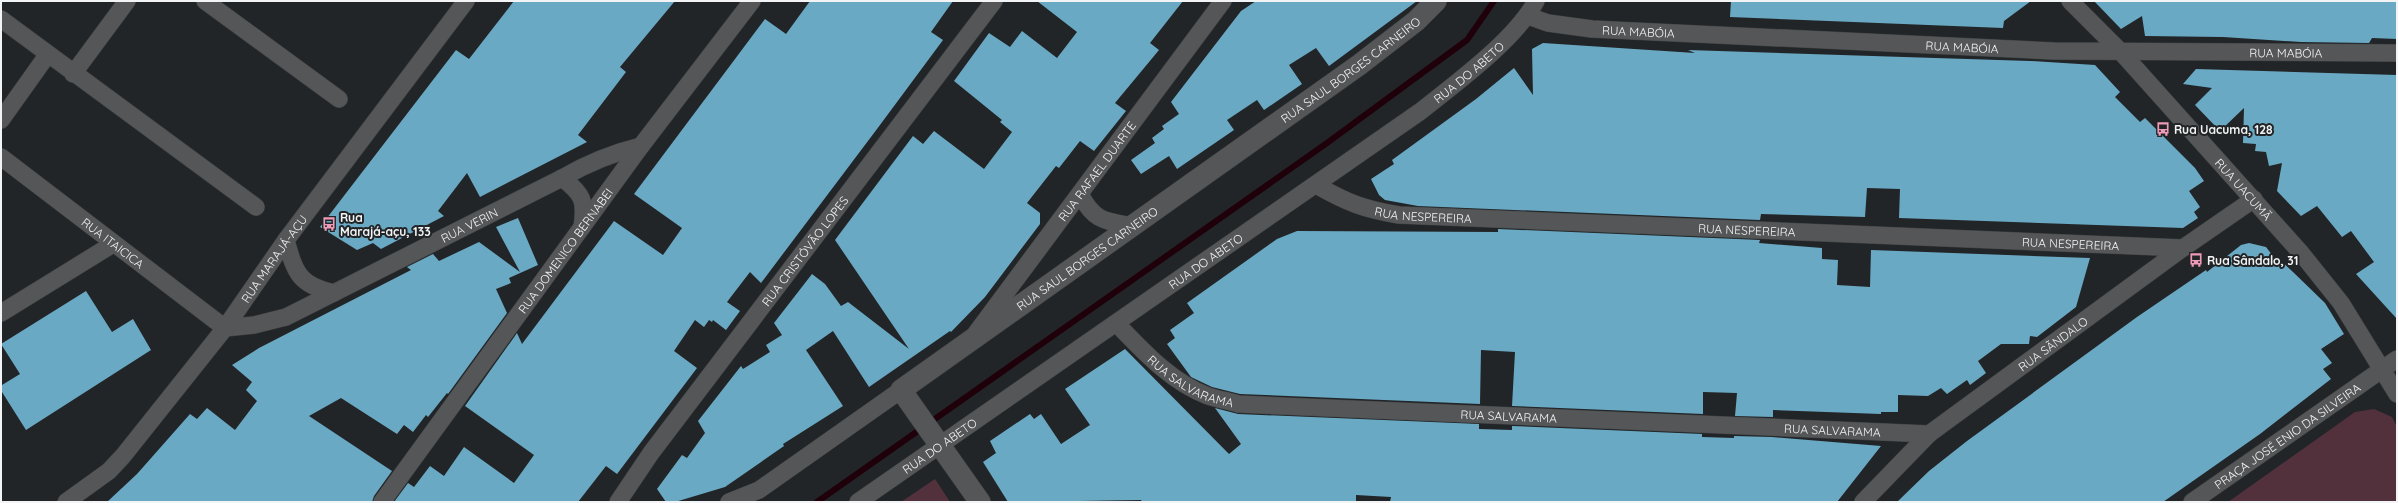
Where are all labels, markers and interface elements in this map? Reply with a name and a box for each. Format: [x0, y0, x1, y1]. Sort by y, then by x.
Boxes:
street label: RUA SAUL BORGES CARNEIRO [1278, 13, 1423, 126]
street label: RUA MABÓIA [1602, 22, 1675, 40]
street label: RUA MABÓIA [1925, 37, 1999, 56]
street label: RUA DO ABETO [1430, 38, 1507, 106]
street label: RUA MABÓIA [2249, 45, 2323, 60]
street label: RUA RAFAEL DUARTE [1055, 118, 1139, 224]
bus stop icon: Rua Uacuma, 128 [2155, 121, 2171, 137]
place label: Rua Uacuma, 128 [2174, 122, 2273, 137]
street label: RUA UACUMÃ [2212, 155, 2275, 223]
street label: RUA DOMENICO BERNABEI [514, 185, 615, 316]
street label: RUA CRISTÓVÃO LOPES [758, 193, 851, 309]
street label: RUA SAUL BORGES CARNEIRO [1013, 203, 1160, 313]
street label: RUA NESPEREIRA [1373, 203, 1472, 226]
street label: RUA VERIN [438, 204, 500, 245]
place label: Rua Marajá-açu, 133 [340, 210, 431, 239]
street label: RUA MARAJÁ-AÇU [237, 212, 310, 306]
street label: RUA ITAICICA [79, 214, 147, 271]
bus stop icon: Rua Marajá-açu, 133 [321, 216, 337, 232]
street label: RUA NESPEREIRA [1698, 220, 1796, 239]
street label: RUA DO ABETO [1165, 230, 1246, 292]
street label: RUA NESPEREIRA [2022, 234, 2120, 253]
bus stop icon: Rua Sândalo, 31 [2188, 252, 2204, 268]
place label: Rua Sândalo, 31 [2207, 253, 2298, 268]
street label: RUA SÃNDALO [2015, 313, 2090, 374]
street label: RUA SALVARAMA [1145, 352, 1235, 410]
street label: PRAÇA JOSÉ ENIO DA SILVEIRA [2211, 379, 2363, 492]
street label: RUA SALVARAMA [1460, 406, 1557, 425]
street label: RUA DO ABETO [899, 414, 979, 477]
street label: RUA SALVARAMA [1784, 420, 1881, 439]

